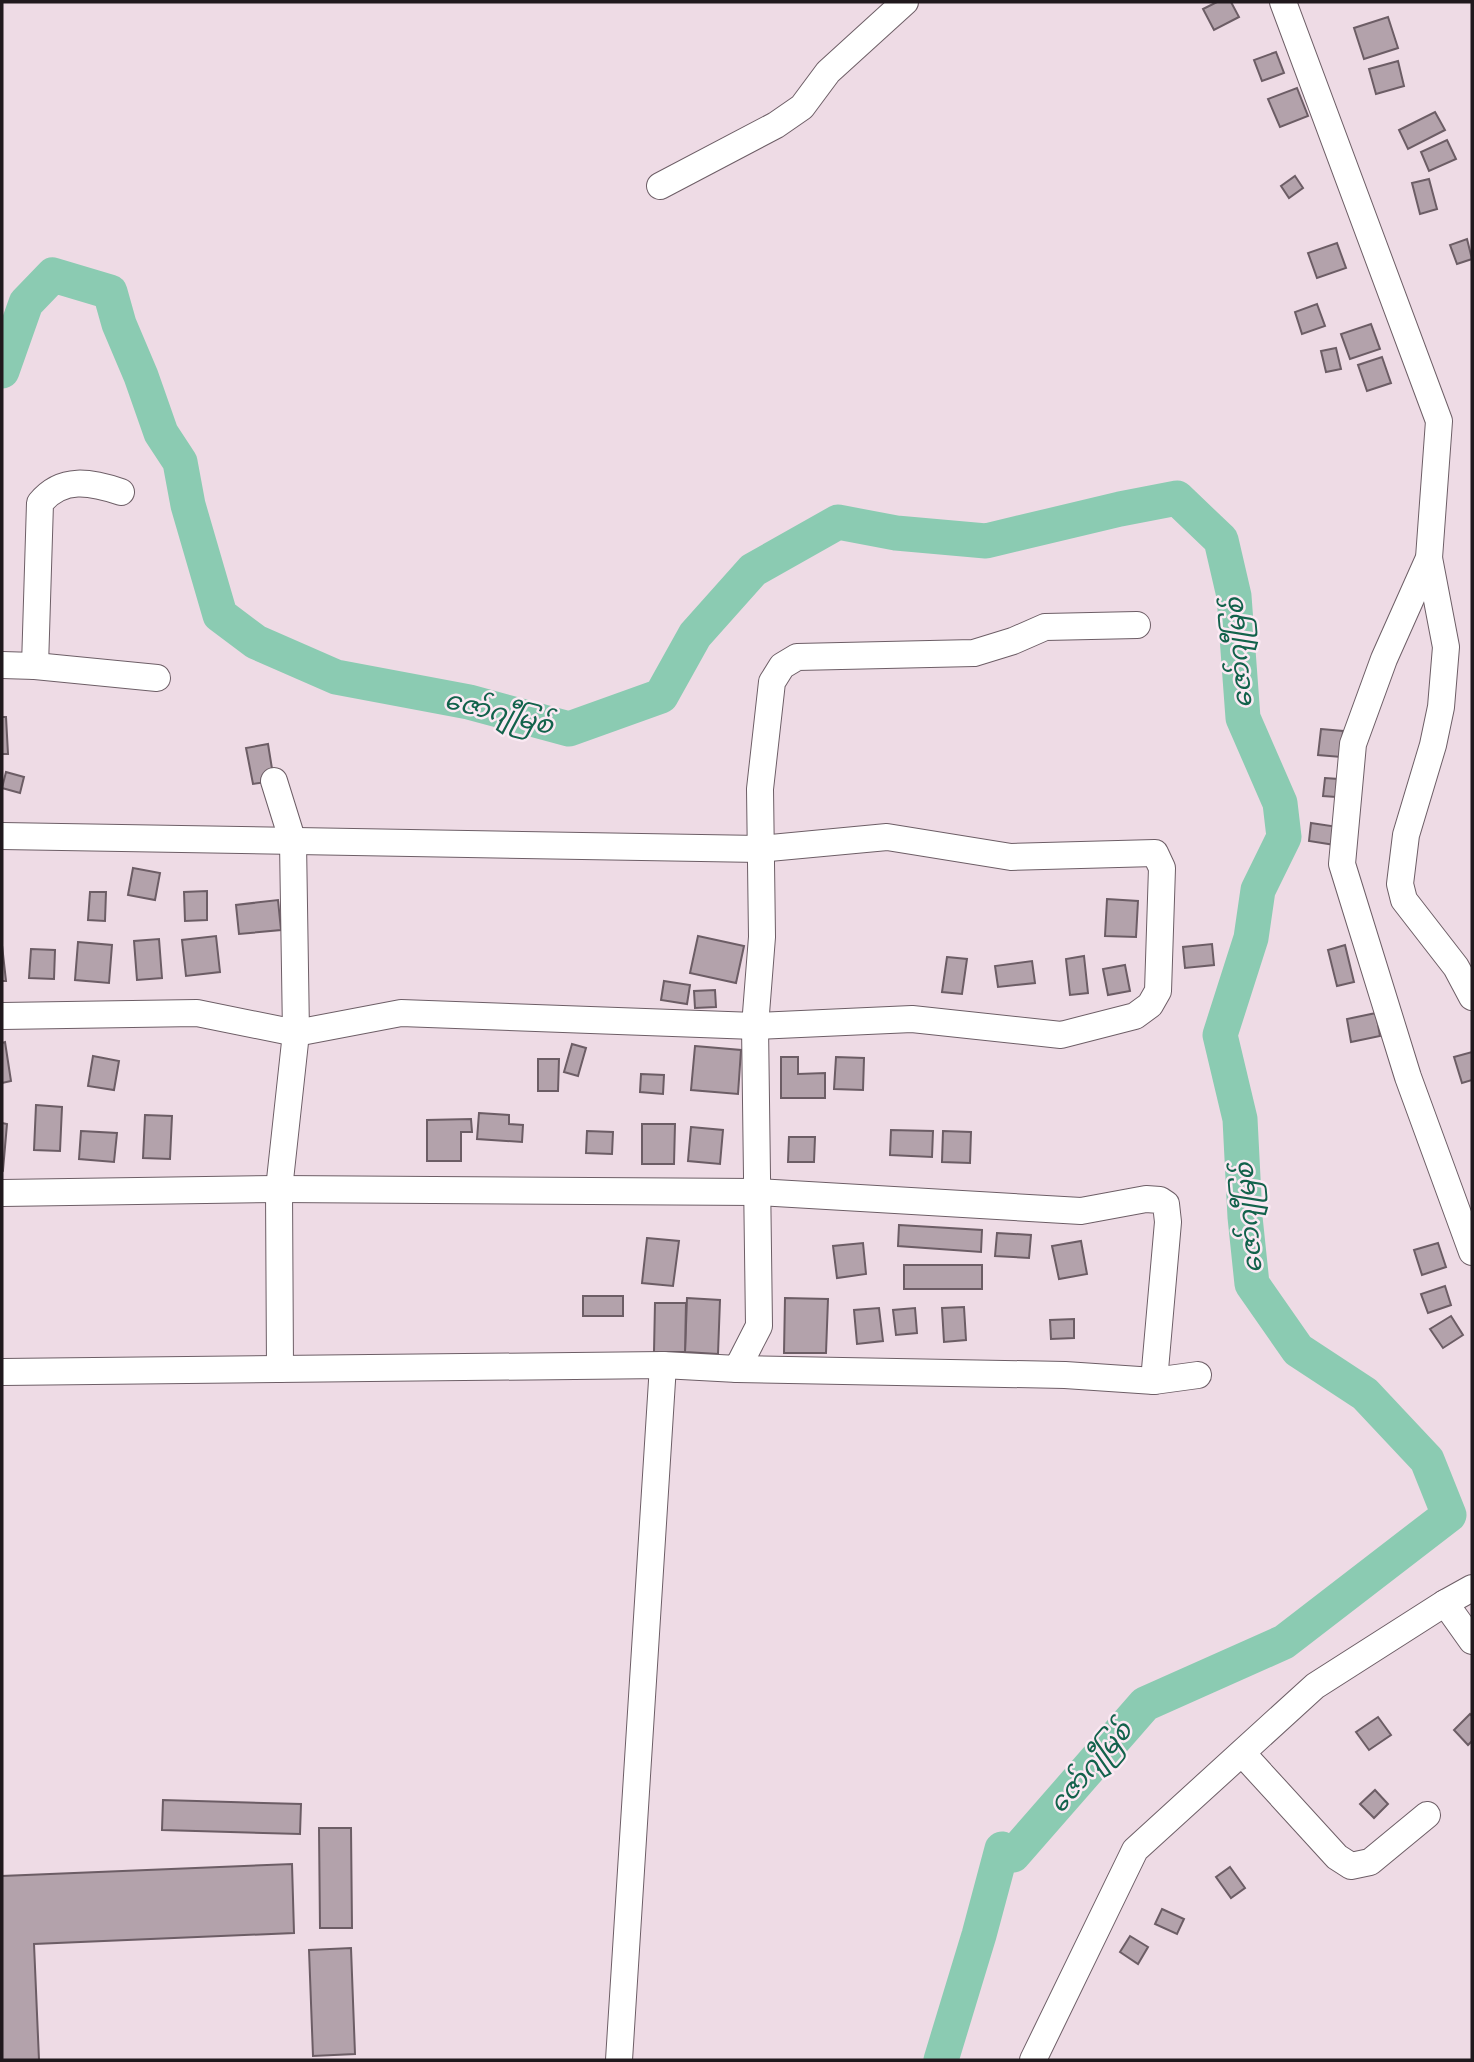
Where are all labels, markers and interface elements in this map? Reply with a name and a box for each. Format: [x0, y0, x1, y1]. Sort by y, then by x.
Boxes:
water label: ဇော်ဂျီမြစ် [1215, 594, 1265, 710]
water label: ဇော်ဂျီမြစ် [440, 681, 559, 747]
water label: ဇော်ဂျီမြစ် [1225, 1159, 1275, 1275]
water label: ဇော်ဂျီမြစ် [1040, 1712, 1144, 1823]

